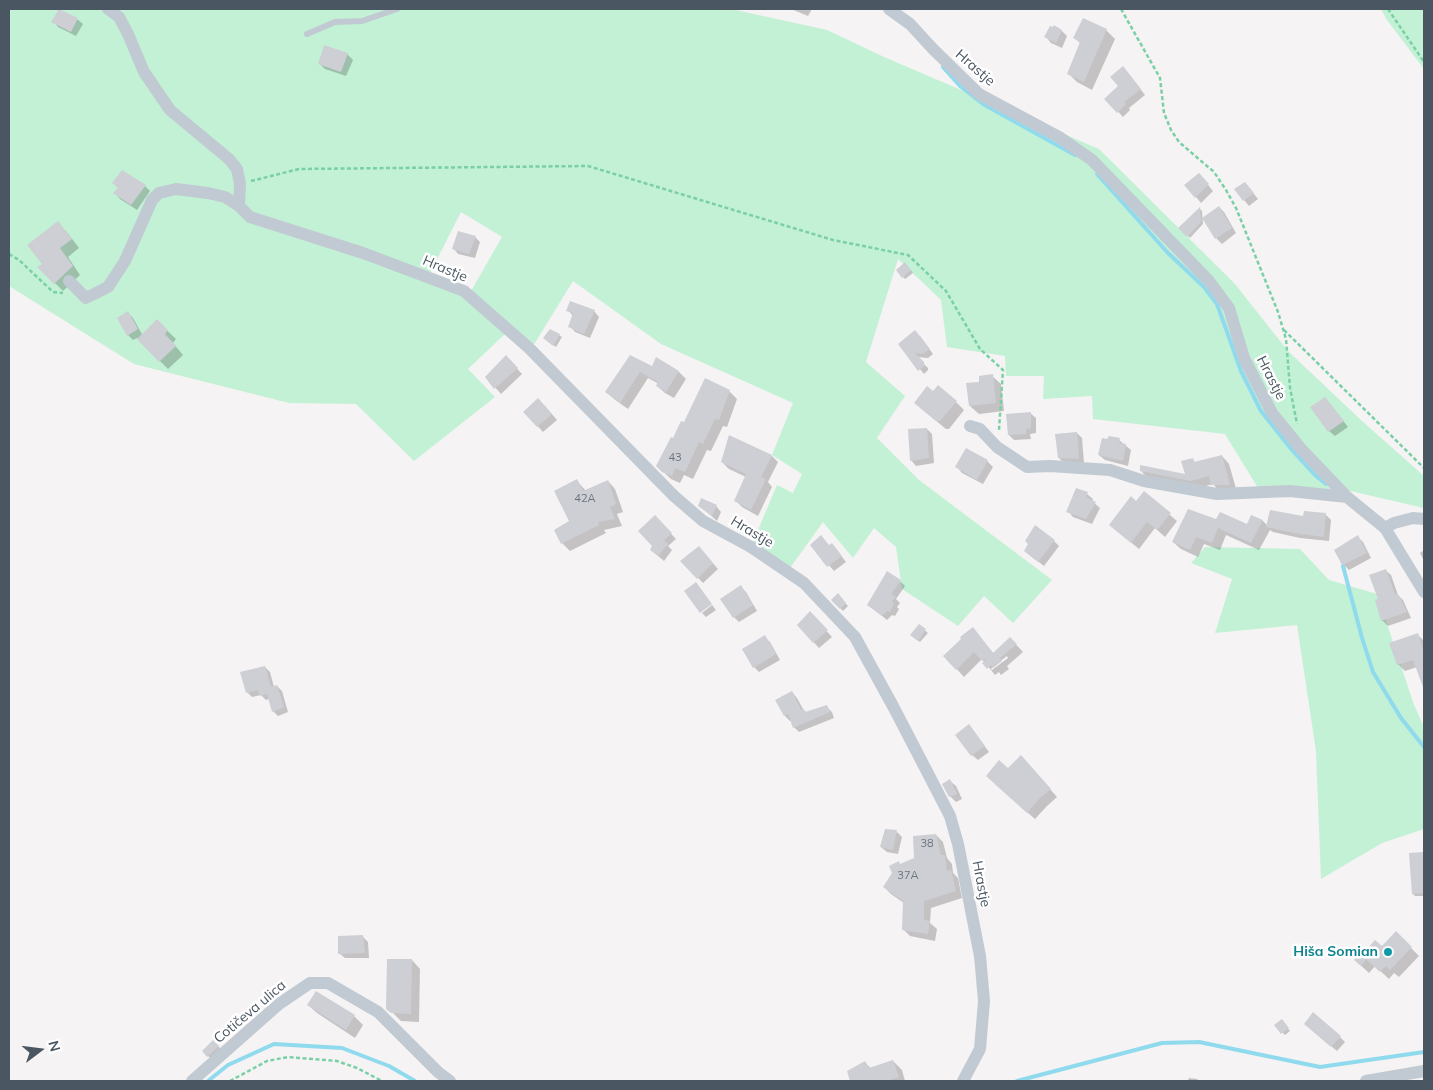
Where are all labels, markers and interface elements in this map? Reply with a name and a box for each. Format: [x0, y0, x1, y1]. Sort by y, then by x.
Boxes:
street label: Hrastje [952, 46, 998, 90]
street label: Hrastje [420, 252, 470, 286]
street label: Hrastje [1253, 353, 1289, 403]
house number: 43 [668, 451, 682, 465]
house number: 42A [574, 492, 596, 506]
street label: Hrastje [728, 513, 776, 551]
house number: 38 [920, 837, 934, 851]
street label: Hrastje [968, 859, 994, 909]
house number: 37A [897, 869, 919, 883]
place label: Hiša Somian [1293, 944, 1378, 960]
marker: Hiša Somian [1382, 946, 1394, 958]
street label: Cotičeva ulica [211, 977, 289, 1047]
north arrow [15, 1025, 65, 1075]
text: N [44, 1039, 65, 1054]

